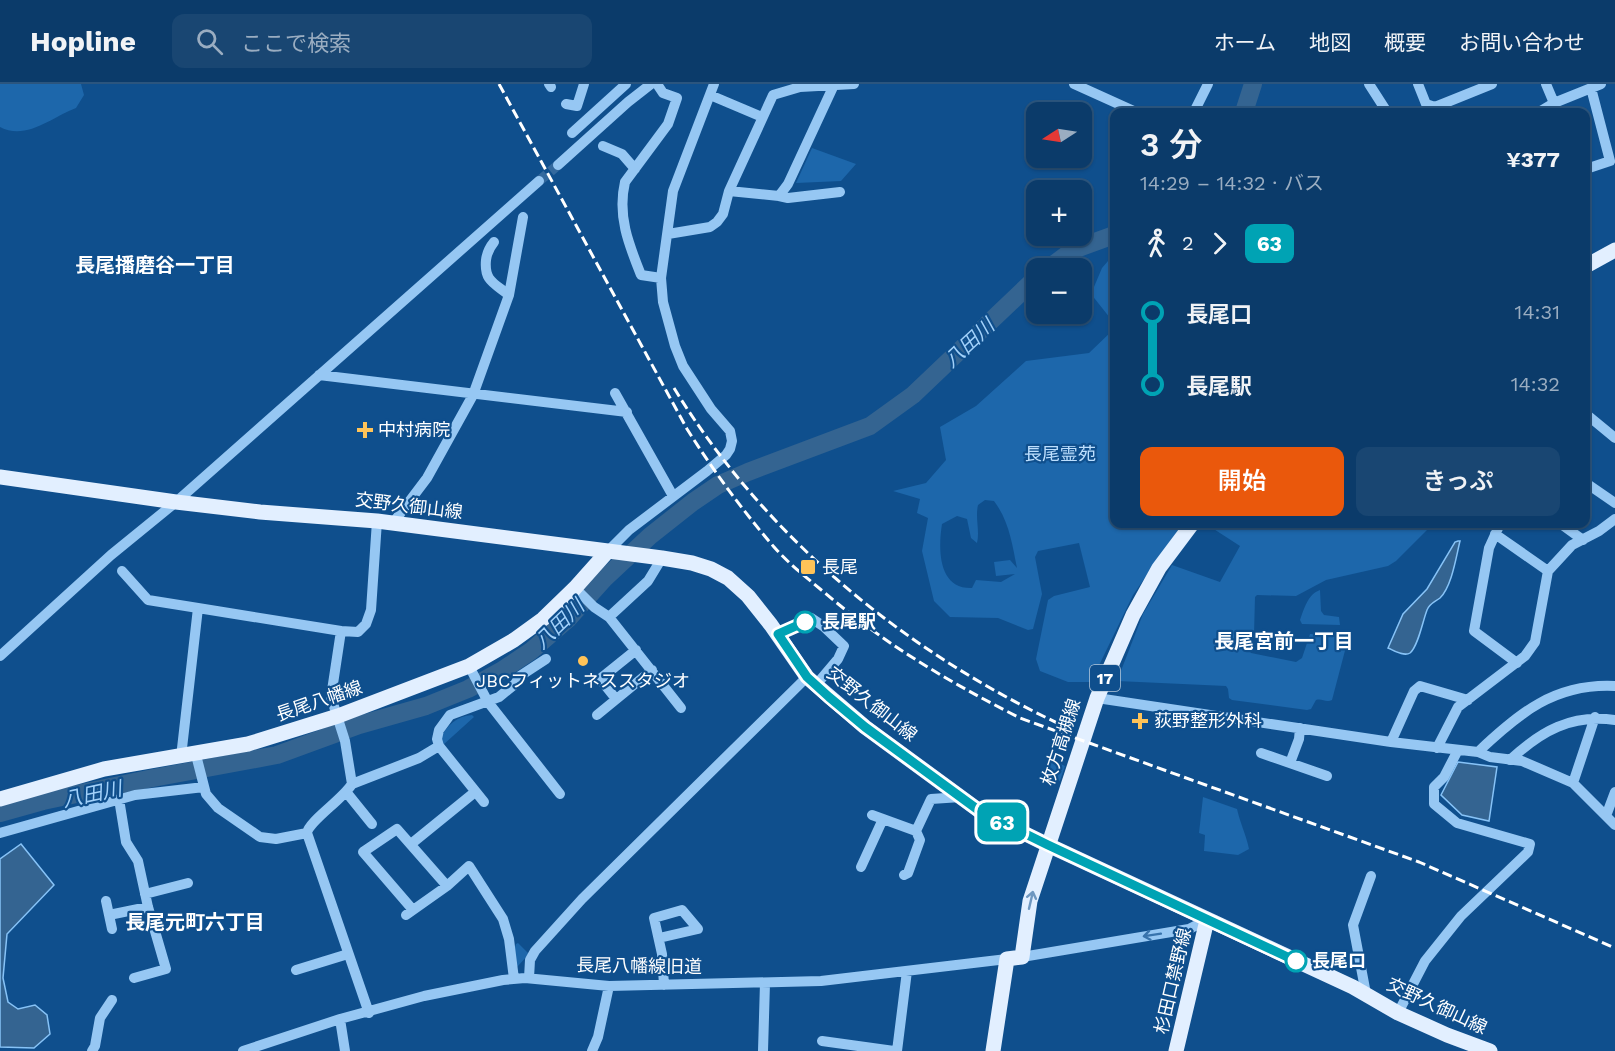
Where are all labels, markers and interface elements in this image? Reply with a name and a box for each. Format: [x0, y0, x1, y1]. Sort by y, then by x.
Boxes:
search box [172, 14, 592, 68]
text: Hopline [30, 25, 136, 58]
icon: search [193, 25, 226, 58]
text: ホーム [1214, 30, 1276, 55]
text: 地図 [1309, 30, 1351, 55]
text: 概要 [1384, 30, 1426, 55]
text: お問い合わせ [1459, 30, 1585, 55]
text: ここで検索 [241, 31, 351, 56]
north arrow [1026, 102, 1092, 168]
map controls [1026, 102, 1092, 324]
text: 3 分 [1140, 125, 1203, 164]
text: ¥377 [1506, 147, 1560, 172]
text: 14:29 – 14:32 · バス [1140, 171, 1324, 195]
button: + [1026, 180, 1092, 246]
icon: walk [1140, 227, 1173, 260]
icon: forward [1203, 227, 1236, 260]
text: 2 [1182, 231, 1194, 255]
text: 63 [1257, 231, 1282, 256]
district label: 長尾播磨谷一丁目 [75, 253, 235, 277]
button: − [1026, 258, 1092, 324]
text: 14:31 [1515, 300, 1560, 324]
text: 長尾口 [1186, 302, 1252, 327]
water label: 八田川 [939, 312, 1001, 372]
text: 14:32 [1511, 372, 1560, 396]
text: 長尾駅 [1186, 374, 1252, 399]
place label: 中村病院 [378, 419, 450, 440]
marker: 中村病院 [356, 421, 374, 439]
park label: 長尾霊苑 [1024, 443, 1096, 464]
button: 開始 [1140, 447, 1344, 516]
button: きっぷ [1356, 447, 1560, 516]
street label: 交野久御山線 [354, 489, 464, 523]
place label: 長尾 [822, 556, 858, 577]
marker: 長尾 [799, 558, 817, 576]
water label: 八田川 [529, 593, 590, 653]
marker: 長尾駅 [794, 611, 816, 633]
place label: 長尾駅 [822, 611, 876, 632]
district label: 長尾宮前一丁目 [1214, 629, 1354, 653]
marker: JBCフィットネススタジオ [576, 654, 590, 668]
street label: 交野久御山線 [823, 662, 921, 745]
road number: 17 [1090, 665, 1120, 691]
place label: JBCフィットネススタジオ [476, 670, 690, 691]
street label: 長尾八幡線 [273, 676, 365, 725]
street label: 枚方高槻線 [1037, 696, 1084, 788]
place label: 荻野整形外科 [1154, 710, 1262, 731]
marker: 荻野整形外科 [1131, 712, 1149, 730]
water label: 八田川 [60, 776, 126, 812]
line badge: 63 [975, 802, 1029, 842]
text: 63 [989, 810, 1015, 835]
one-way arrow [1026, 891, 1038, 910]
district label: 長尾元町六丁目 [125, 910, 265, 934]
street label: 杉田口禁野線 [1150, 926, 1195, 1036]
one-way arrow [1142, 930, 1162, 941]
marker: 長尾口 [1285, 950, 1307, 972]
place label: 長尾口 [1312, 950, 1366, 971]
street label: 長尾八幡線旧道 [576, 954, 702, 977]
street label: 交野久御山線 [1384, 973, 1491, 1038]

